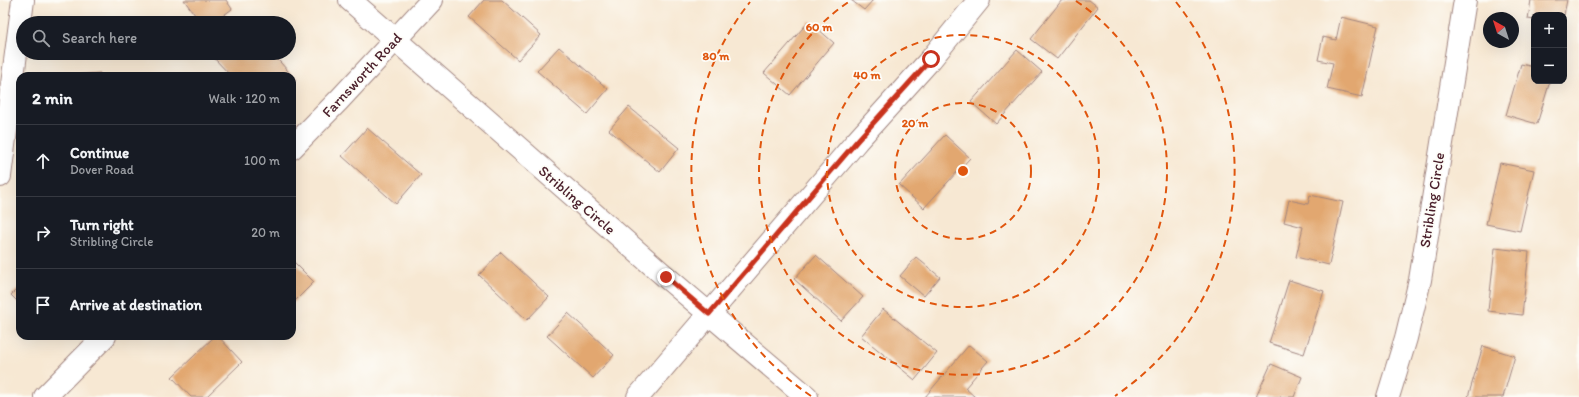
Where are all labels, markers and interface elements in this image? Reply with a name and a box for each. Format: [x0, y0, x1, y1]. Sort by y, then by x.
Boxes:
north arrow [1483, 12, 1519, 48]
map controls [1531, 12, 1567, 84]
button: + [1531, 12, 1567, 48]
search box [16, 16, 296, 60]
text: 60 m [806, 20, 833, 34]
icon: search [30, 27, 52, 49]
text: Search here [62, 29, 137, 47]
street label: Farnsworth Road [318, 29, 406, 121]
button: − [1531, 48, 1567, 84]
text: 80 m [703, 49, 730, 63]
route start [922, 50, 940, 68]
text: 40 m [853, 68, 882, 82]
text: 2 min [32, 88, 72, 108]
text: Walk · 120 m [209, 91, 280, 106]
text: 20 m [902, 116, 929, 130]
text: Continue [70, 144, 129, 162]
icon: ahead [32, 150, 54, 172]
street label: Stribling Circle [1416, 151, 1448, 249]
text: 100 m [244, 153, 280, 168]
text: Dover Road [70, 162, 134, 177]
street label: Stribling Circle [535, 162, 619, 238]
centre of rings [956, 164, 970, 178]
text: Turn right [70, 216, 134, 234]
icon: right [32, 222, 54, 244]
text: 20 m [251, 225, 280, 240]
text: Stribling Circle [70, 234, 153, 249]
route end [657, 268, 675, 286]
icon: arrive [32, 294, 54, 316]
text: Arrive at destination [70, 296, 202, 314]

